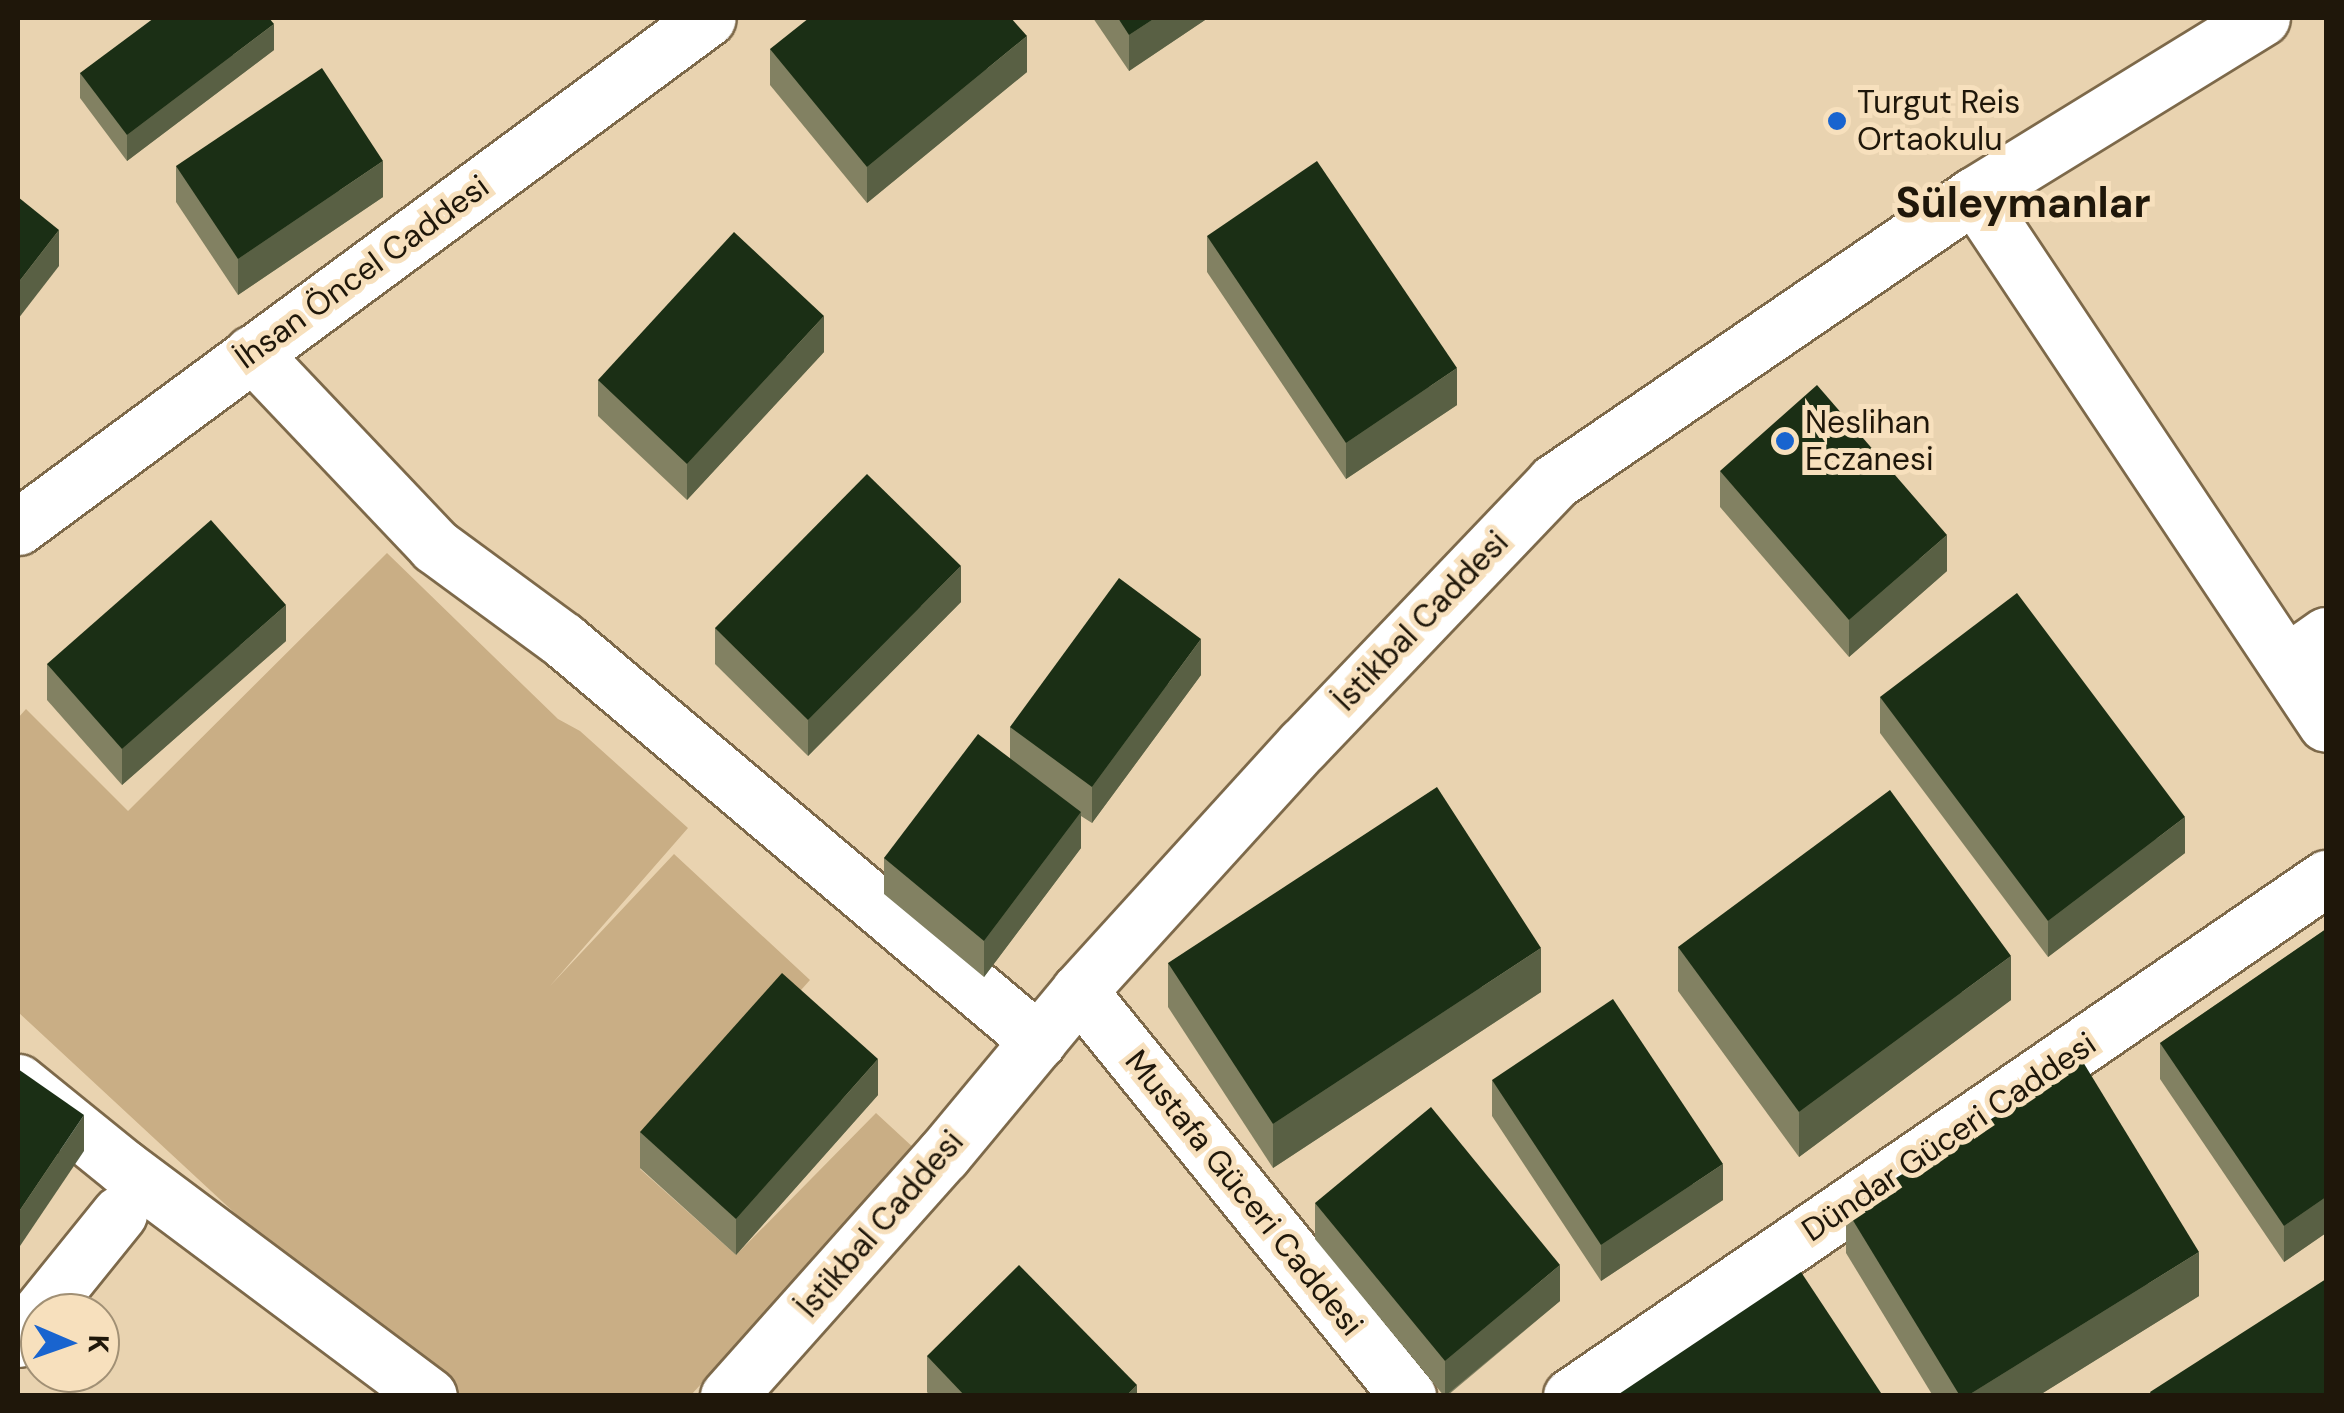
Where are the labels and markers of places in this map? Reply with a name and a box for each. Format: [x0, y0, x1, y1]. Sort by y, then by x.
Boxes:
place label: Turgut Reis Ortaokulu [1857, 84, 2020, 159]
marker: Turgut Reis Ortaokulu [1826, 110, 1848, 132]
place label: Neslihan Eczanesi [1805, 404, 1934, 479]
marker: Neslihan Eczanesi [1774, 430, 1796, 452]

